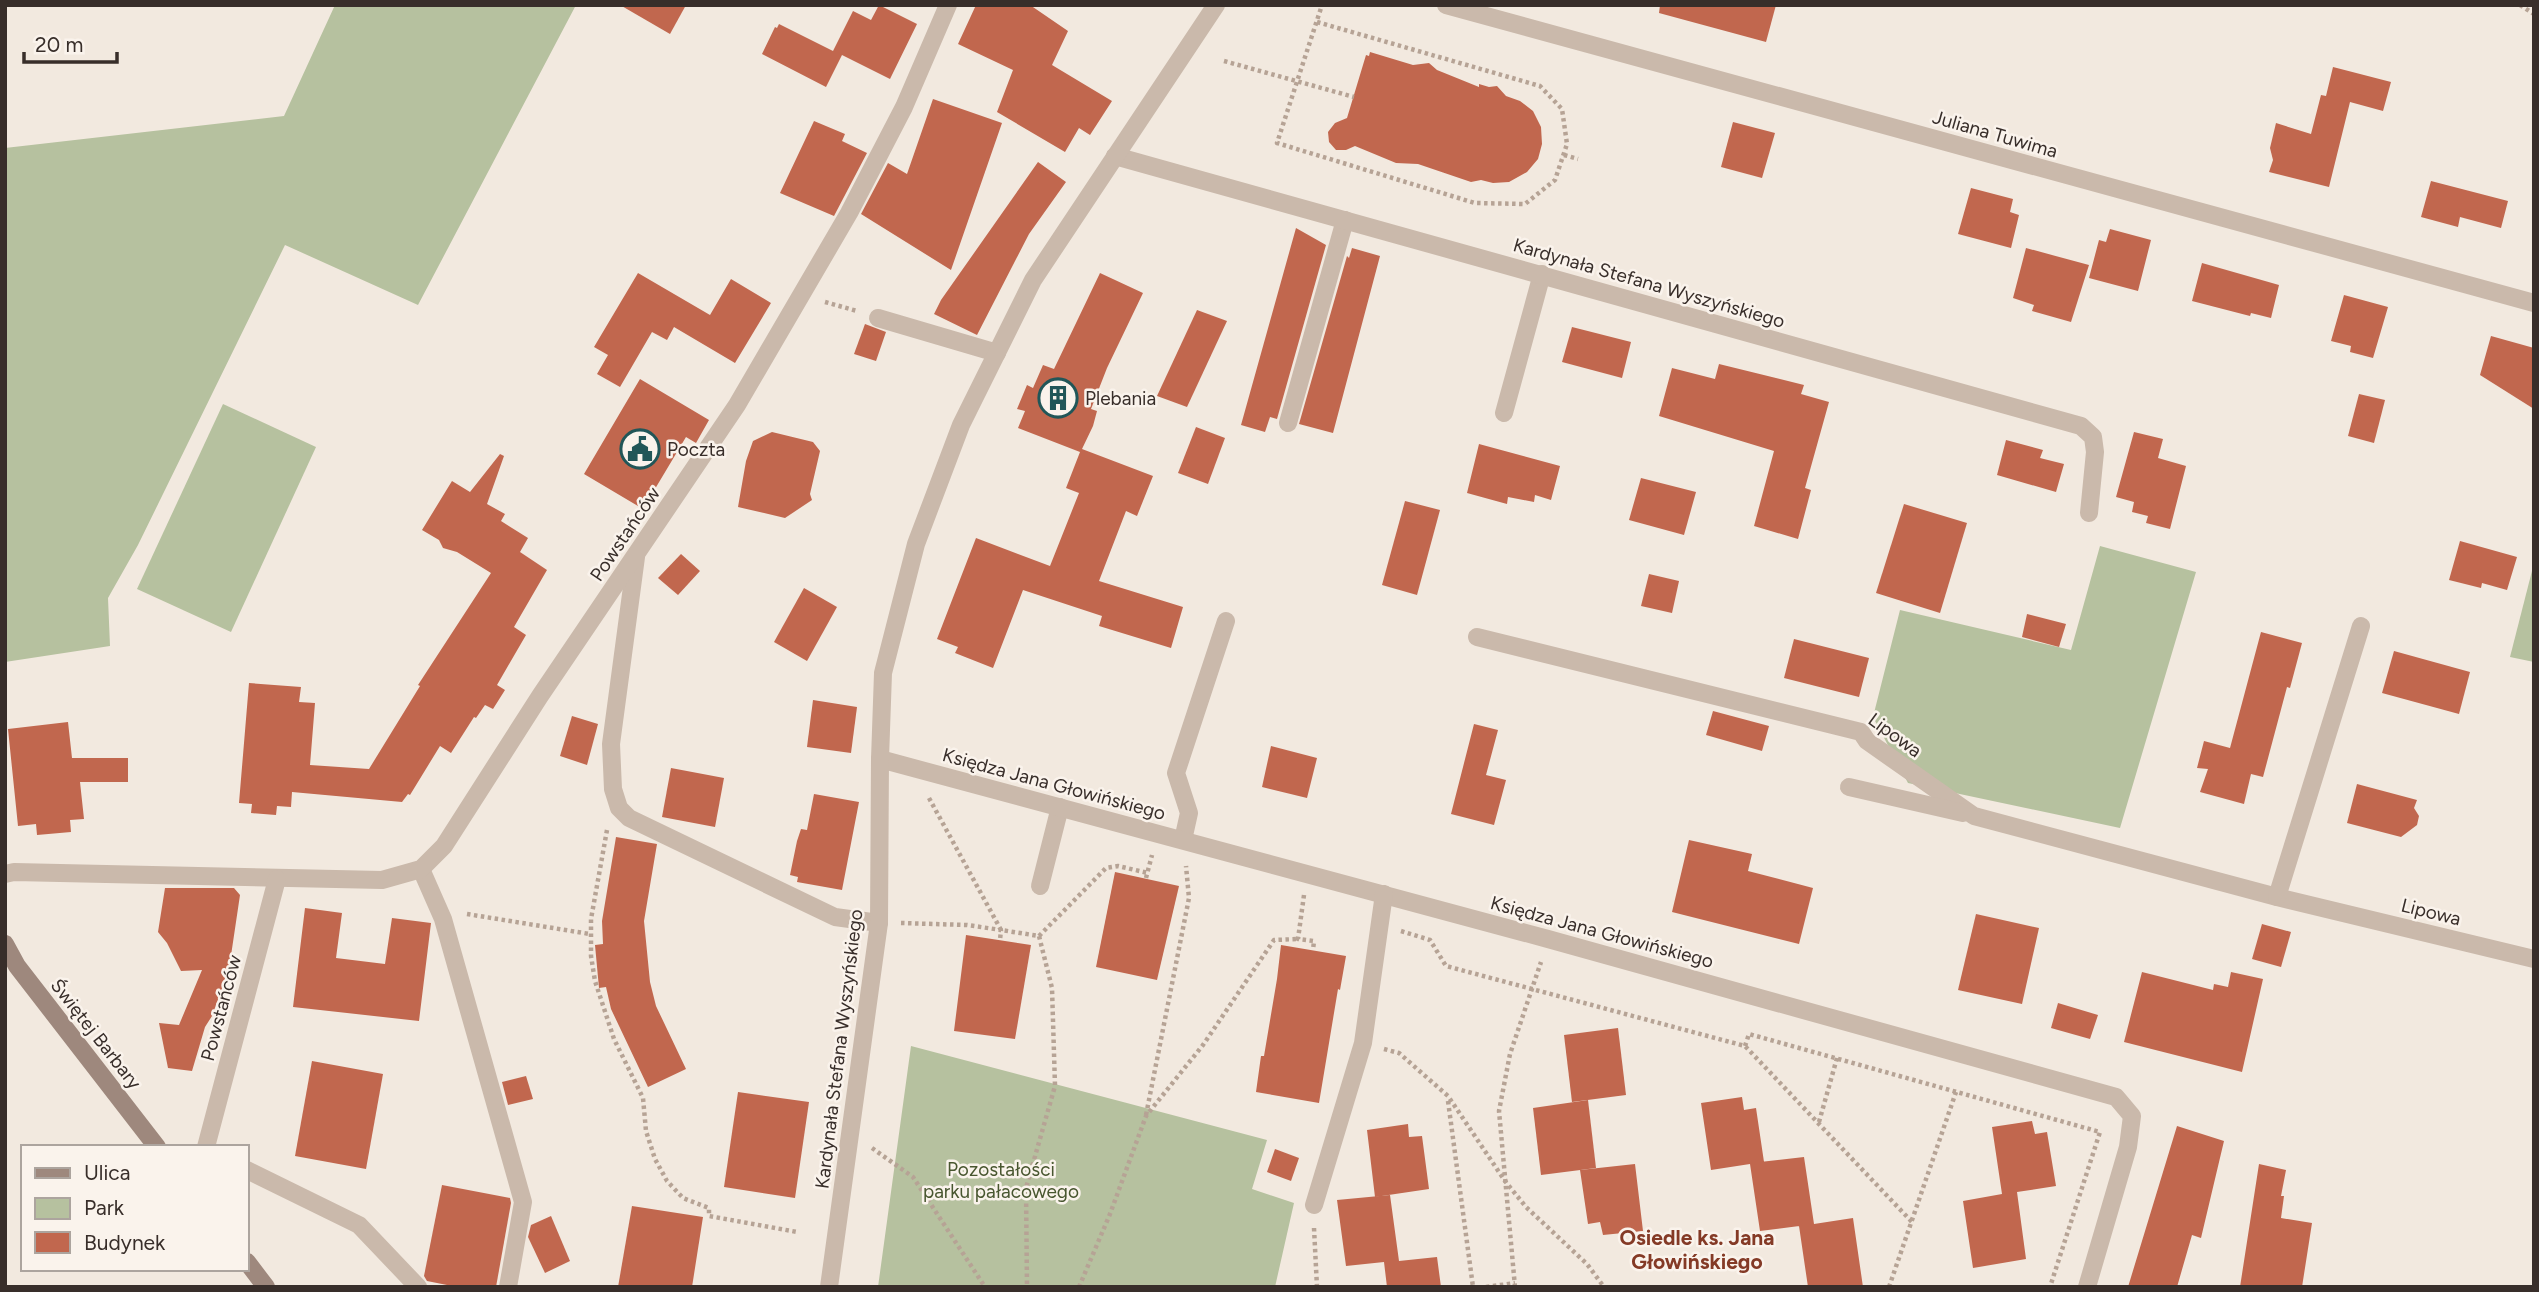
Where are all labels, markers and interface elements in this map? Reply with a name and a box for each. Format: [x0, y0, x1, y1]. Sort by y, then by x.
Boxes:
scale bar [24, 21, 117, 65]
text: 20 m [35, 32, 83, 57]
street label: Juliana Tuwima [1930, 105, 2060, 163]
street label: Kardynała Stefana Wyszyńskiego [1511, 233, 1787, 333]
building icon: Plebania [1037, 377, 1079, 419]
place label: Plebania [1085, 387, 1156, 410]
public building icon: Poczta [619, 428, 661, 470]
place label: Poczta [667, 438, 725, 461]
street label: Powstańców [585, 482, 665, 585]
street label: Lipowa [1864, 708, 1926, 762]
street label: Księdza Jana Głowińskiego [940, 743, 1168, 825]
street label: Księdza Jana Głowińskiego [1488, 891, 1716, 973]
street label: Lipowa [2399, 894, 2463, 930]
street label: Kardynała Stefana Wyszyńskiego [810, 908, 868, 1190]
street label: Powstańców [196, 952, 246, 1063]
street label: Świętej Barbary [46, 974, 146, 1094]
legend [21, 1145, 248, 1271]
park label: Pozostałości parku pałacowego [923, 1158, 1079, 1203]
text: Ulica [84, 1160, 130, 1185]
text: Park [84, 1195, 125, 1220]
district label: Osiedle ks. Jana Głowińskiego [1620, 1225, 1774, 1274]
text: Budynek [84, 1230, 166, 1255]

